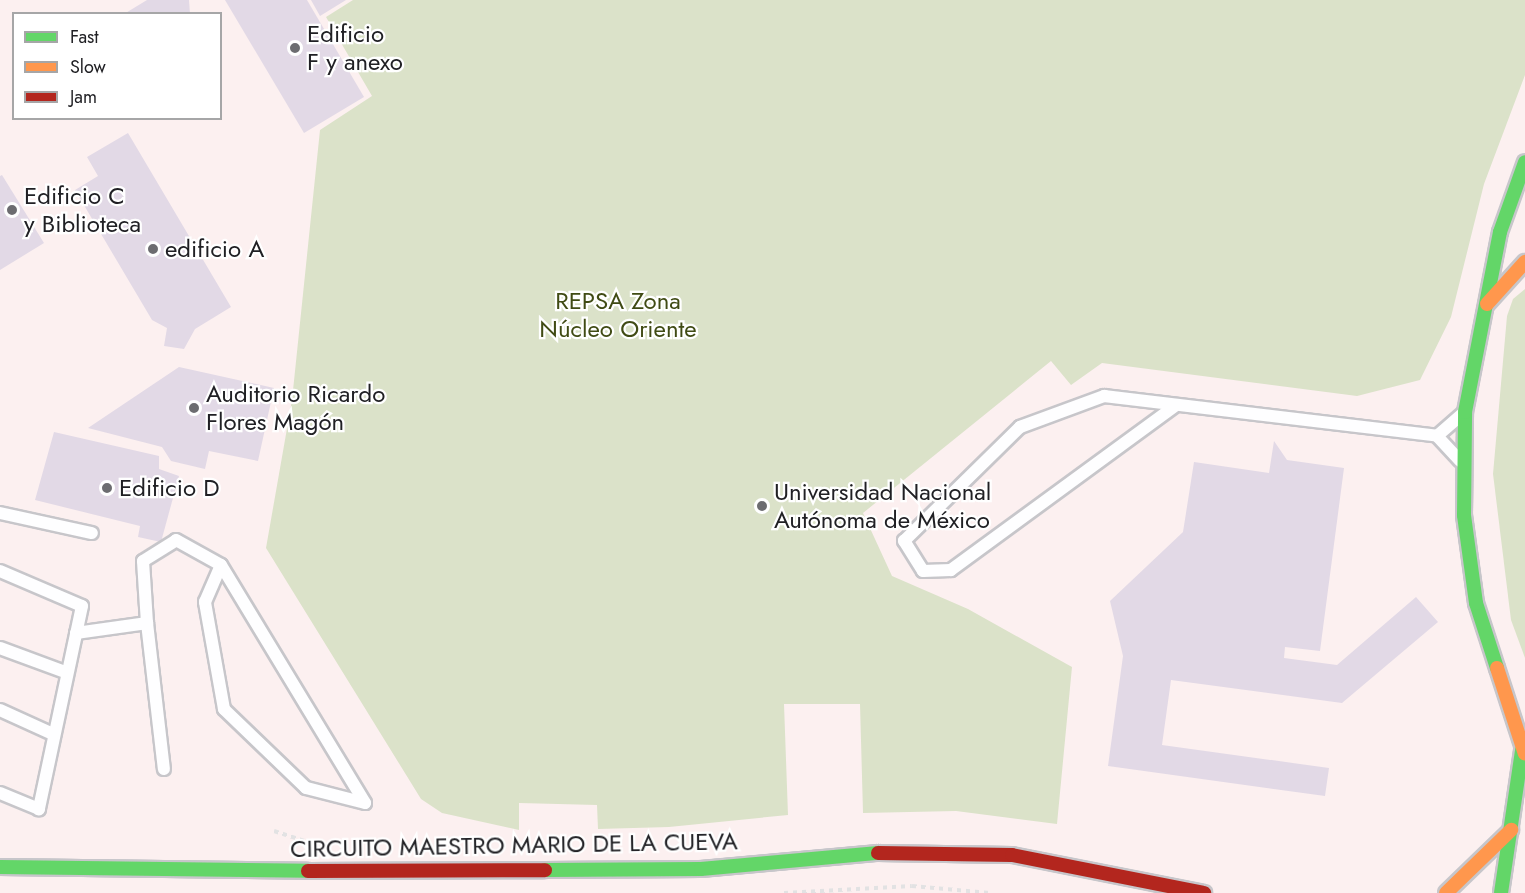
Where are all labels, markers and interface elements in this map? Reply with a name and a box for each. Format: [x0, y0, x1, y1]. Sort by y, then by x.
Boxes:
legend [12, 12, 222, 120]
place label: Edificio F y anexo [307, 20, 403, 76]
text: Fast [70, 24, 99, 50]
marker: Edificio F y anexo [288, 41, 302, 55]
text: Slow [70, 54, 106, 80]
text: Jam [70, 84, 97, 110]
place label: Edificio C y Biblioteca [24, 182, 141, 238]
marker: Edificio C y Biblioteca [5, 203, 19, 217]
place label: edificio A [165, 235, 264, 263]
marker: edificio A [146, 242, 160, 256]
park label: REPSA Zona Núcleo Oriente [539, 287, 697, 343]
place label: Auditorio Ricardo Flores Magón [206, 380, 385, 436]
marker: Auditorio Ricardo Flores Magón [187, 401, 201, 415]
place label: Edificio D [119, 474, 220, 502]
place label: Universidad Nacional Autónoma de México [774, 478, 991, 534]
marker: Edificio D [100, 481, 114, 495]
marker: Universidad Nacional Autónoma de México [755, 499, 769, 513]
street label: CIRCUITO MAESTRO MARIO DE LA CUEVA [290, 827, 738, 863]

